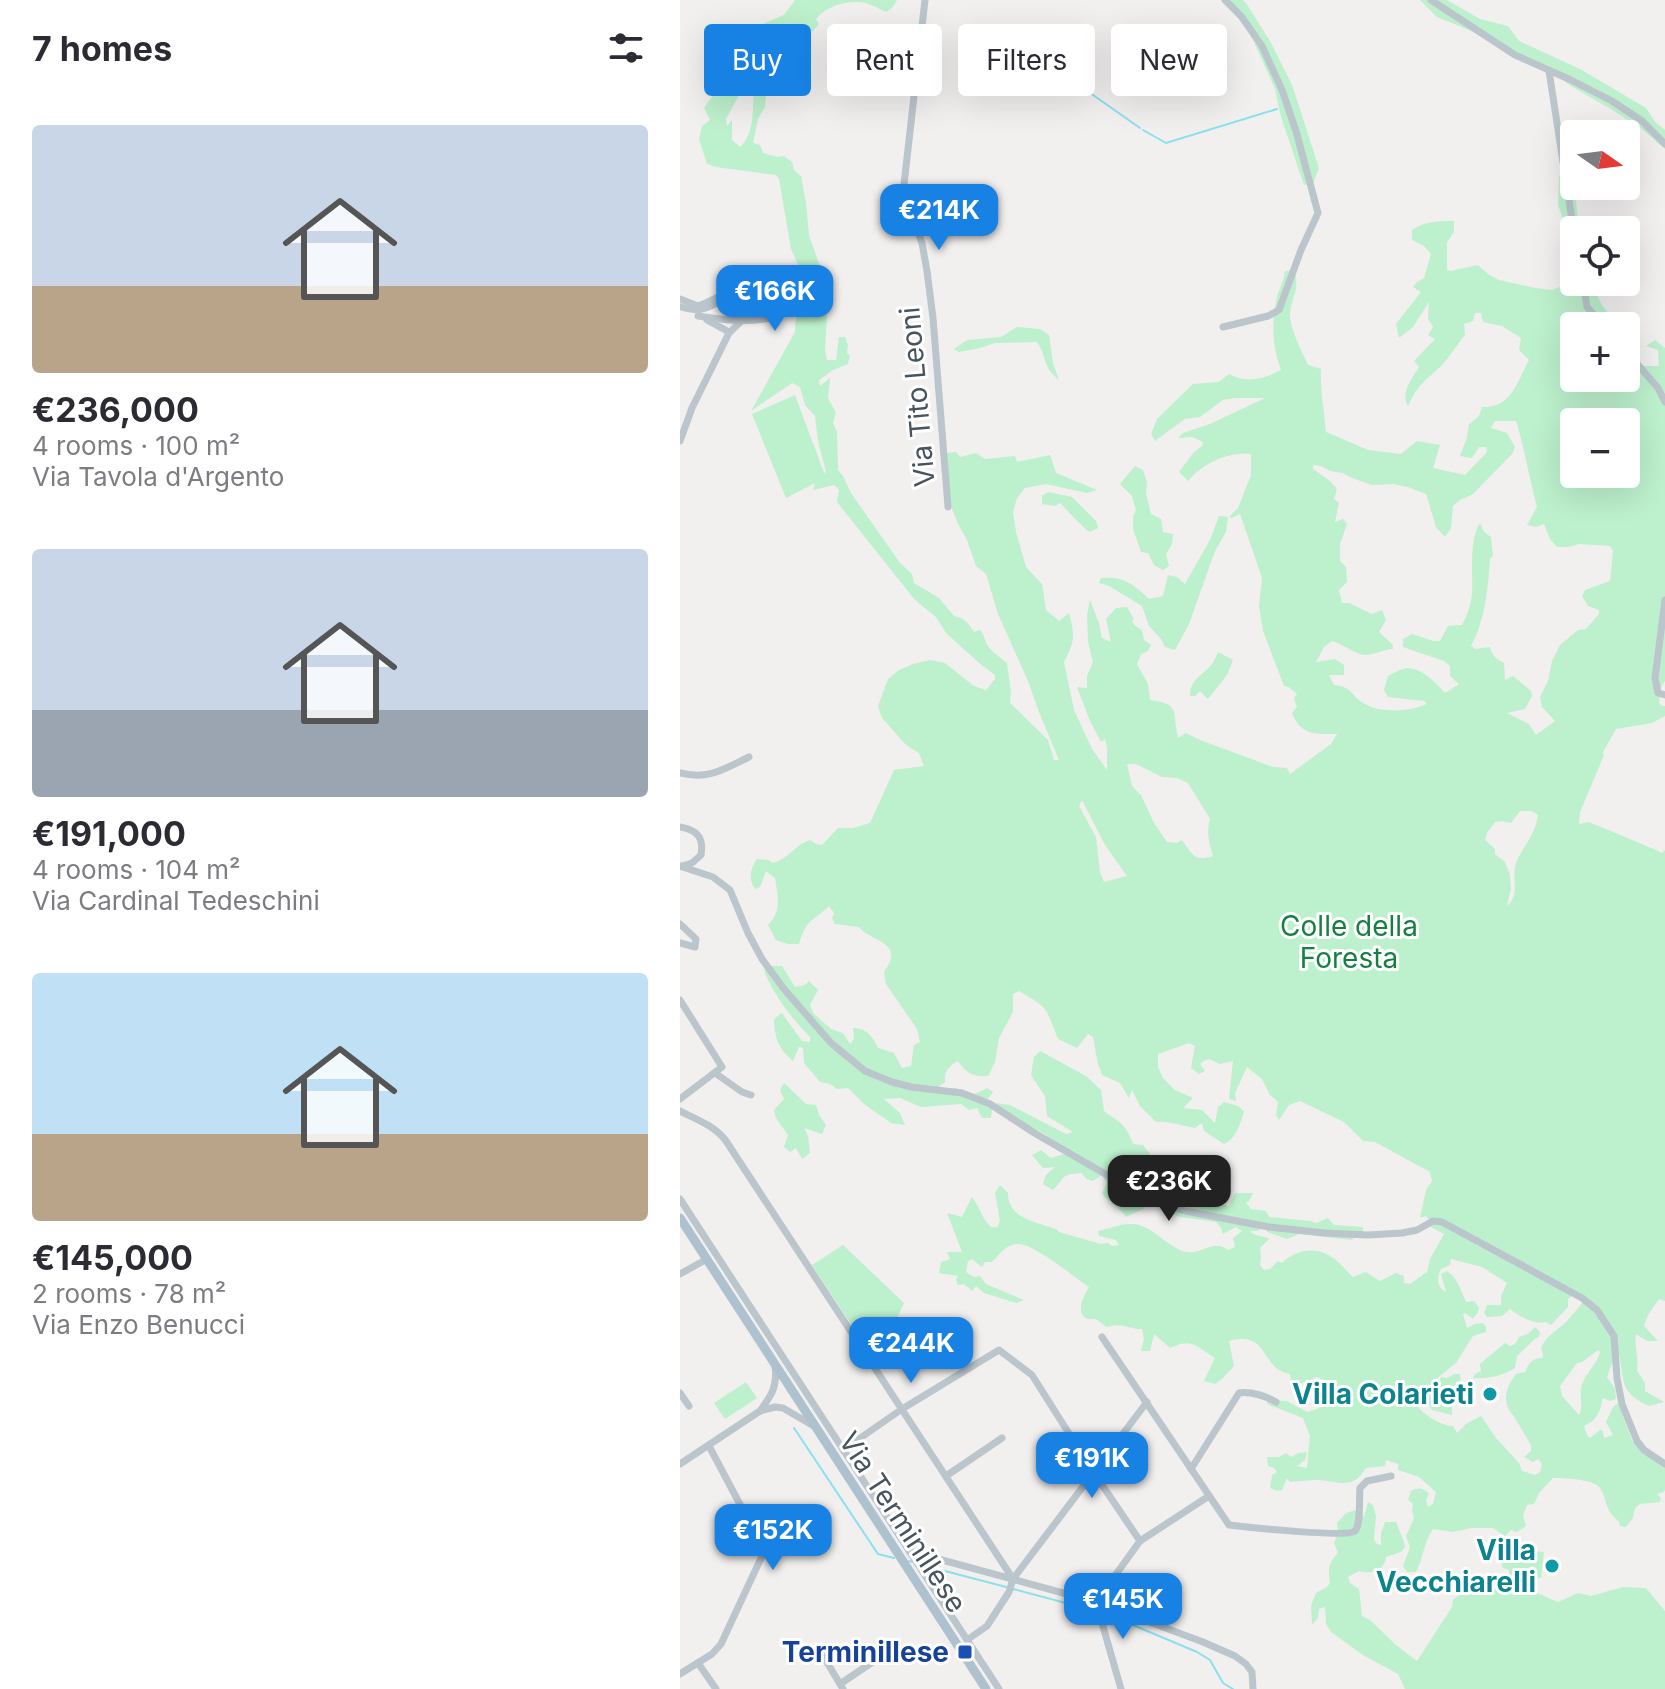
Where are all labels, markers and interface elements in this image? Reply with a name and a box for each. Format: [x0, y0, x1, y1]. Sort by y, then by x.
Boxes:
chip: Buy [704, 24, 811, 96]
chip: Rent [827, 24, 942, 96]
chip: Filters [958, 24, 1095, 96]
chip: New [1111, 24, 1227, 96]
icon: filters [604, 26, 648, 70]
text: 7 homes [32, 28, 172, 69]
north arrow [1560, 120, 1640, 200]
map controls [1560, 120, 1640, 488]
icon: home [268, 177, 412, 321]
pin: €214K [883, 184, 995, 252]
text: €214K [898, 194, 980, 225]
button: locate [1560, 216, 1640, 296]
pin: €166K [719, 265, 831, 333]
text: €166K [734, 275, 816, 306]
street label: Via Tito Leoni [892, 306, 942, 488]
button: + [1560, 312, 1640, 392]
text: €236,000 [32, 389, 199, 430]
button: − [1560, 408, 1640, 488]
text: 4 rooms · 100 m² [32, 430, 240, 461]
text: Via Tavola d'Argento [32, 461, 284, 492]
icon: home [268, 601, 412, 745]
text: €191,000 [32, 813, 186, 854]
text: 4 rooms · 104 m² [32, 854, 241, 885]
text: Via Cardinal Tedeschini [32, 885, 320, 916]
park label: Colle della Foresta [1280, 909, 1418, 975]
icon: home [268, 1025, 412, 1169]
pin: €236K [1113, 1155, 1225, 1223]
text: €236K [1126, 1165, 1212, 1196]
text: €145,000 [32, 1237, 193, 1278]
text: 2 rooms · 78 m² [32, 1278, 226, 1309]
text: Via Enzo Benucci [32, 1309, 245, 1340]
pin: €244K [855, 1317, 967, 1385]
text: €244K [867, 1327, 955, 1358]
place label: Villa Colarieti [1292, 1377, 1474, 1411]
marker: Villa Colarieti [1481, 1385, 1499, 1403]
street label: Via Terminillese [832, 1425, 974, 1619]
pin: €191K [1036, 1432, 1148, 1500]
text: €191K [1054, 1442, 1130, 1473]
pin: €152K [717, 1504, 829, 1572]
text: €152K [733, 1514, 813, 1545]
place label: Villa Vecchiarelli [1376, 1533, 1536, 1599]
marker: Villa Vecchiarelli [1543, 1557, 1561, 1575]
pin: €145K [1067, 1573, 1179, 1641]
text: €145K [1082, 1583, 1164, 1614]
place label: Terminillese [782, 1635, 949, 1669]
marker: Terminillese [956, 1643, 974, 1661]

